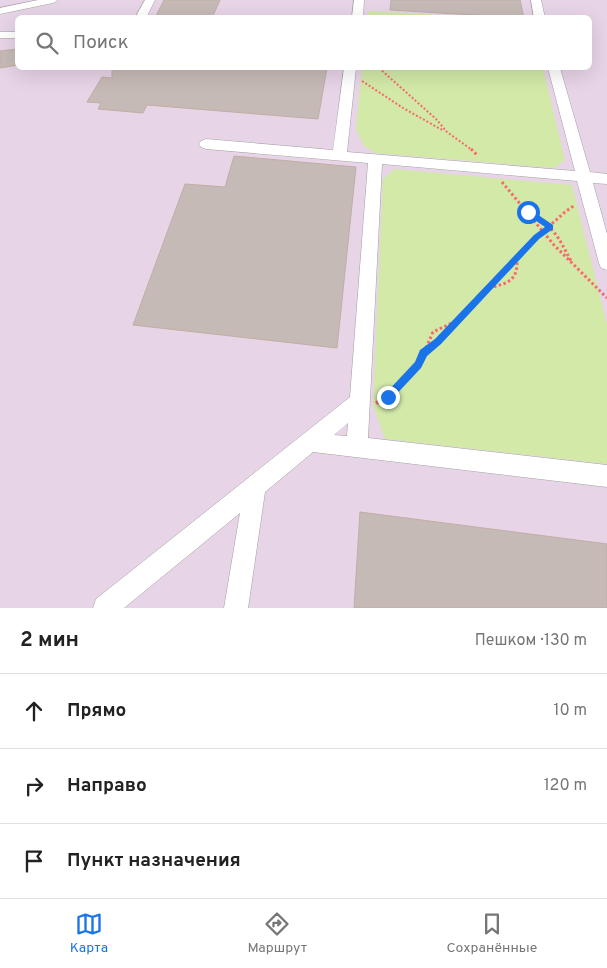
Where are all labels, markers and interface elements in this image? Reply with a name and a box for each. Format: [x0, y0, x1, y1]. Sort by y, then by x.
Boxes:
search box [15, 15, 592, 70]
icon: search [33, 29, 61, 57]
text: Поиск [73, 31, 129, 55]
route start [517, 201, 540, 224]
route end [377, 386, 400, 409]
text: 2 мин [20, 627, 79, 654]
text: Пешком · 130 m [475, 631, 587, 651]
icon: ahead [20, 697, 48, 725]
text: Прямо [67, 699, 126, 723]
text: 10 m [553, 701, 587, 721]
icon: right [20, 772, 48, 800]
text: Направо [67, 774, 147, 798]
text: 120 m [544, 776, 587, 796]
icon: arrive [20, 847, 48, 875]
text: Пункт назначения [67, 849, 241, 873]
tab: Карта [70, 910, 108, 957]
tab: Маршрут [247, 910, 307, 957]
tab: Сохранённые [446, 910, 537, 957]

